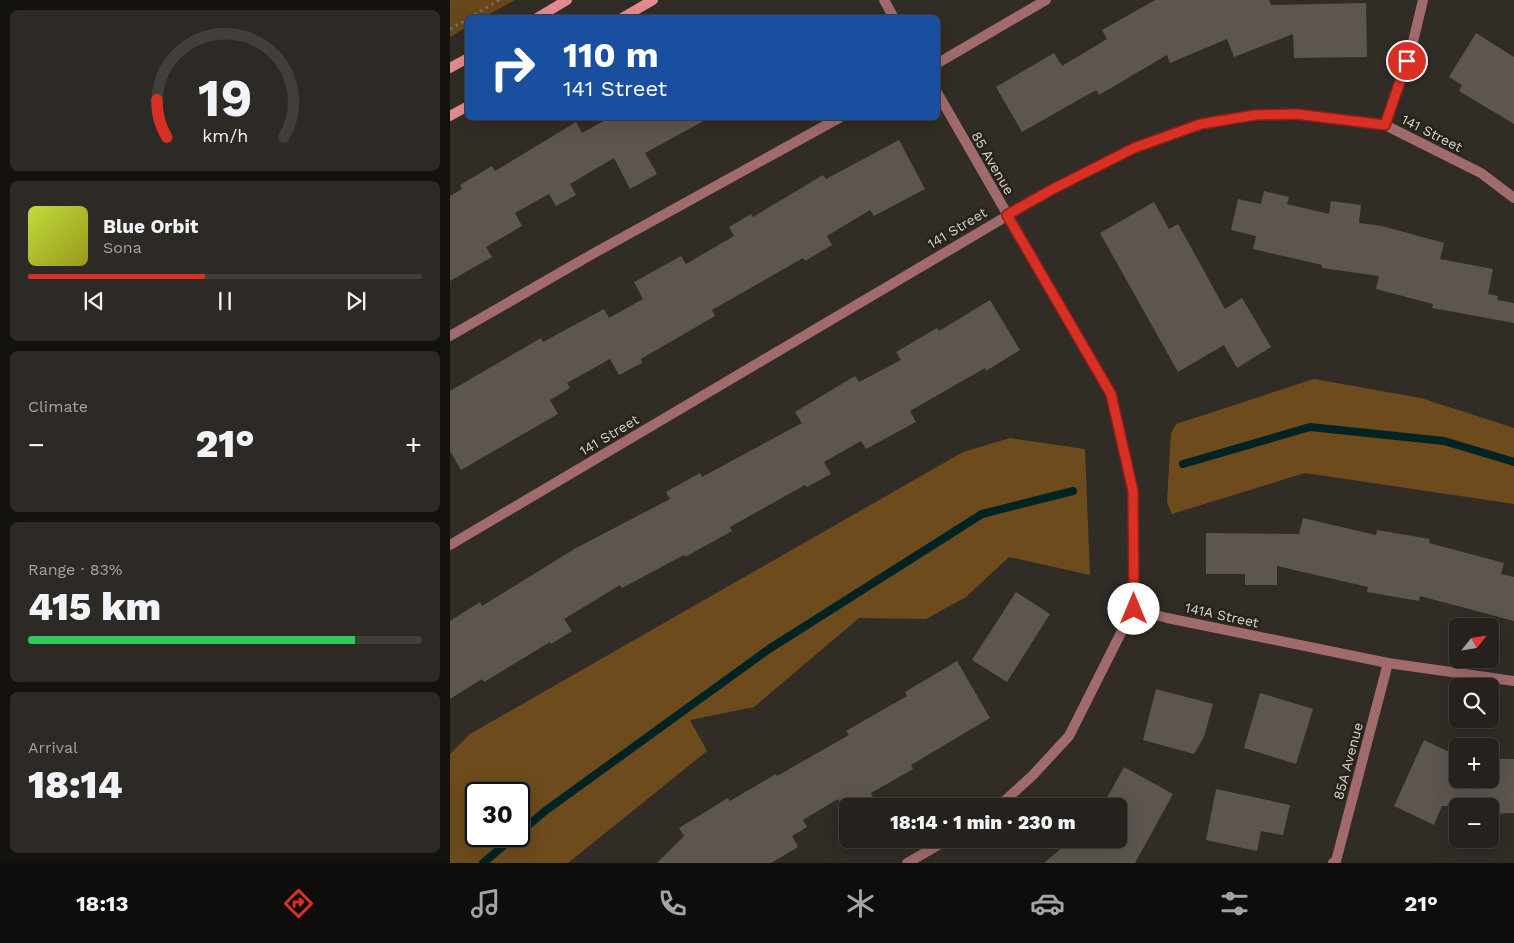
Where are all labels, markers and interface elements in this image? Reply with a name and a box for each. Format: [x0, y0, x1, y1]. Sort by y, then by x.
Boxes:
text: 110 m [563, 34, 659, 76]
icon: right [480, 35, 545, 100]
pin [1386, 40, 1428, 82]
icon: arrive [1393, 47, 1421, 75]
text: 19 [198, 68, 252, 129]
text: 141 Street [563, 76, 667, 101]
street label: 141 Street [1399, 111, 1465, 155]
text: km/h [202, 125, 248, 146]
street label: 85 Avenue [968, 128, 1018, 198]
street label: 141 Street [925, 204, 990, 252]
text: Blue Orbit [103, 215, 198, 238]
text: Sona [103, 238, 142, 257]
icon: previous [80, 287, 108, 315]
icon: pause [211, 287, 239, 315]
icon: next [342, 287, 370, 315]
text: Climate [28, 397, 88, 416]
street label: 141 Street [577, 411, 642, 459]
text: 21° [195, 422, 255, 466]
text: − [28, 428, 45, 461]
text: + [405, 428, 422, 461]
text: Range · 83% [28, 560, 122, 579]
position arrow [1107, 582, 1159, 634]
text: 415 km [28, 585, 161, 629]
street label: 141A Street [1184, 599, 1260, 631]
north arrow [1449, 618, 1499, 668]
map controls [1449, 618, 1499, 848]
button: search [1449, 678, 1499, 728]
street label: 85A Avenue [1330, 721, 1366, 801]
text: Arrival [28, 738, 78, 757]
button: + [1449, 738, 1499, 788]
text: 18:14 [28, 763, 122, 807]
speed limit sign: 30 [465, 782, 530, 847]
button: − [1449, 798, 1499, 848]
text: 18:14 · 1 min · 230 m [890, 811, 1076, 834]
icon: directions [281, 886, 316, 921]
icon: music [468, 886, 503, 921]
icon: phone [655, 886, 690, 921]
icon: climate [843, 886, 878, 921]
icon: car [1030, 886, 1065, 921]
icon: filters [1217, 886, 1252, 921]
text: 18:13 [76, 891, 129, 916]
text: 21° [1404, 891, 1438, 916]

